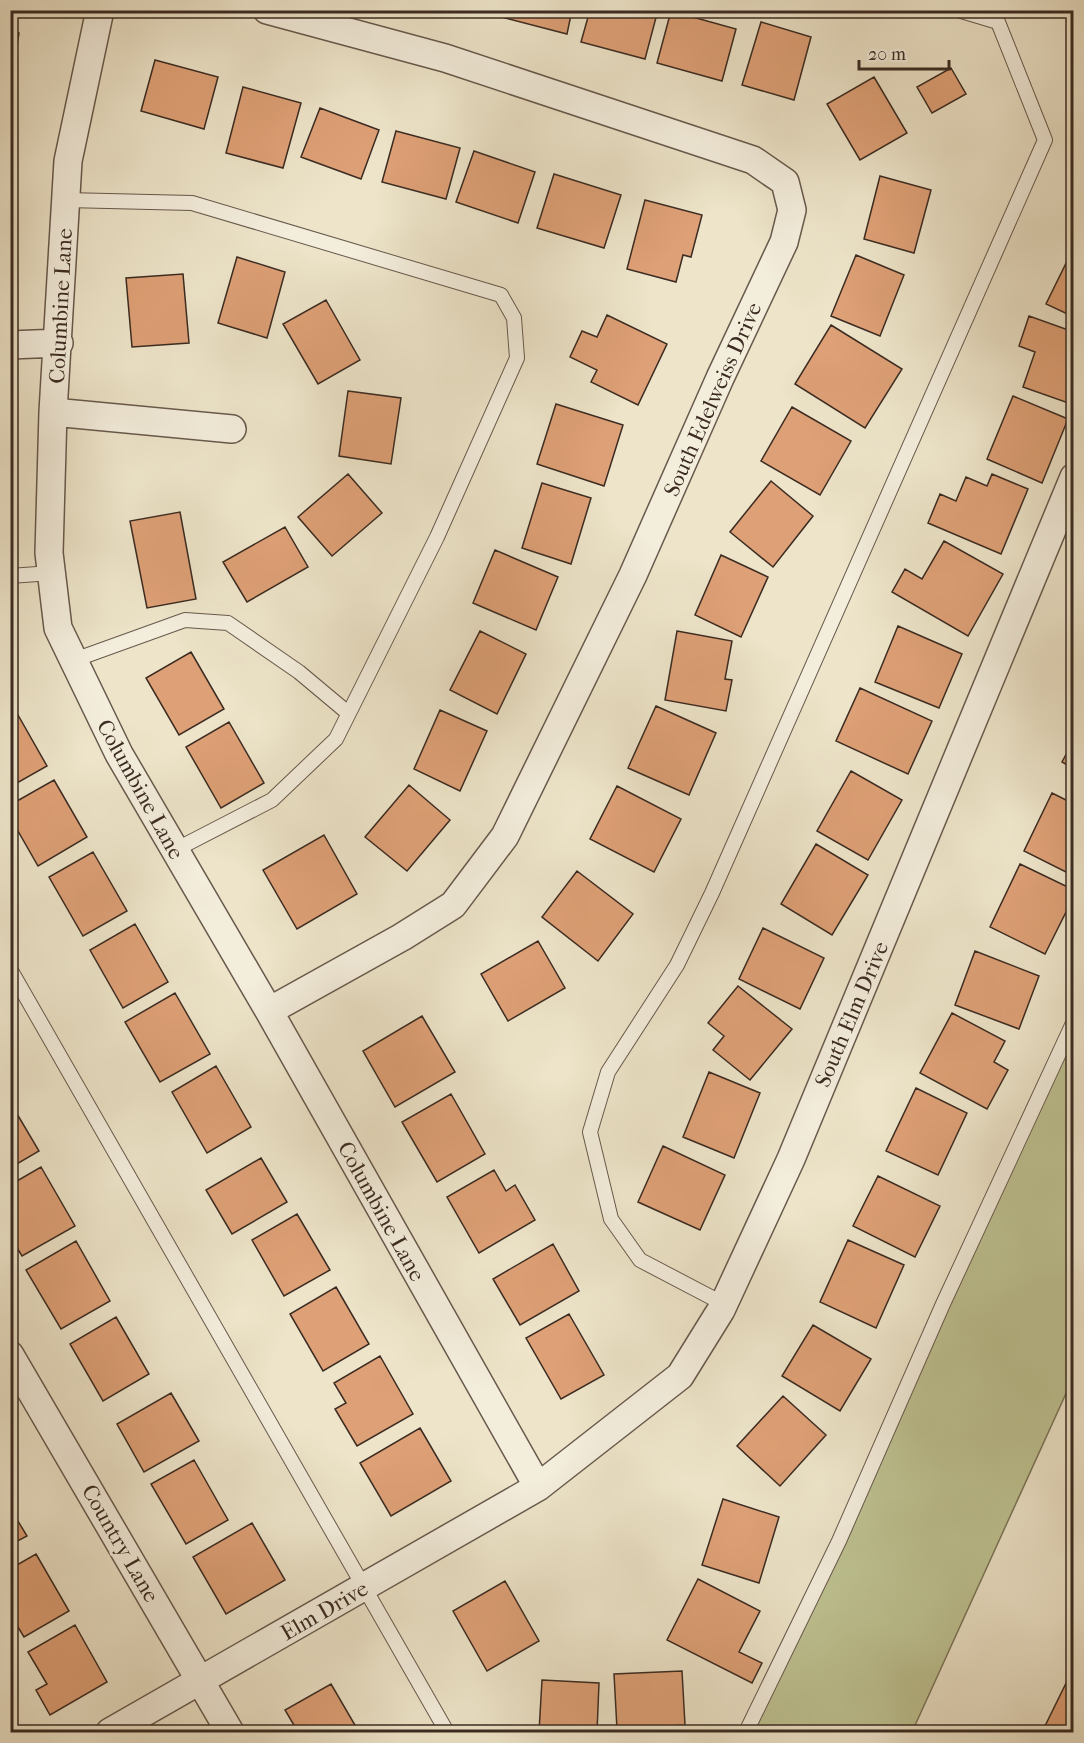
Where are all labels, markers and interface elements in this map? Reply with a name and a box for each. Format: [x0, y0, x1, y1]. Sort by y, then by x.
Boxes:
scale bar [859, 33, 949, 71]
text: 20 m [868, 44, 906, 65]
street label: Columbine Lane [44, 228, 78, 384]
street label: South Edelweiss Drive [658, 298, 767, 500]
street label: Columbine Lane [91, 715, 189, 864]
street label: South Elm Drive [809, 937, 894, 1091]
street label: Columbine Lane [332, 1137, 430, 1286]
street label: Country Lane [76, 1480, 164, 1607]
street label: Elm Drive [276, 1575, 373, 1646]

